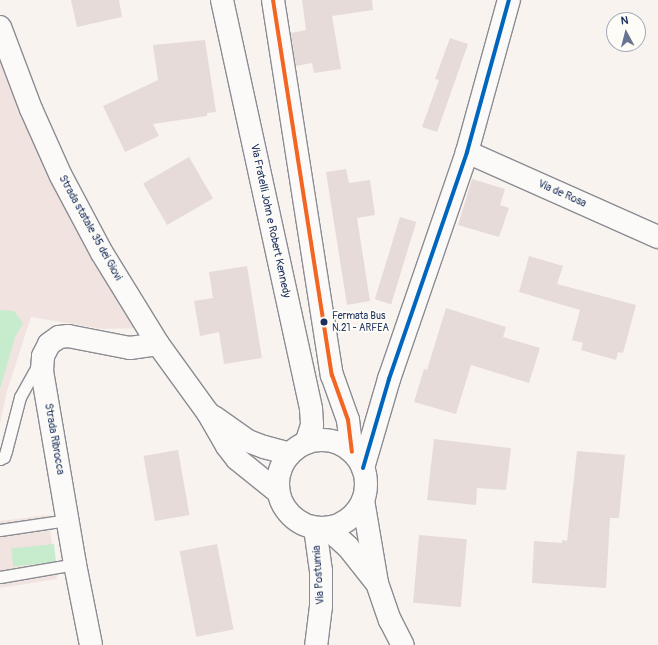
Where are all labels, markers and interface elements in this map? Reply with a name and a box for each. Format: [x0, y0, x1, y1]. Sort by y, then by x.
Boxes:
north arrow [606, 12, 646, 52]
text: N [620, 14, 629, 27]
street label: Via Fratelli John e Robert Kennedy [247, 143, 293, 299]
street label: Strada statale 35 dei Giovi [55, 173, 125, 283]
street label: Via de Rosa [536, 177, 588, 211]
place label: Fermata Bus N.21 - ARFEA [332, 310, 389, 334]
marker: Fermata Bus N.21 - ARFEA [319, 317, 329, 327]
street label: Strada Ribrocca [41, 402, 67, 476]
street label: Via Postumia [310, 545, 328, 605]

